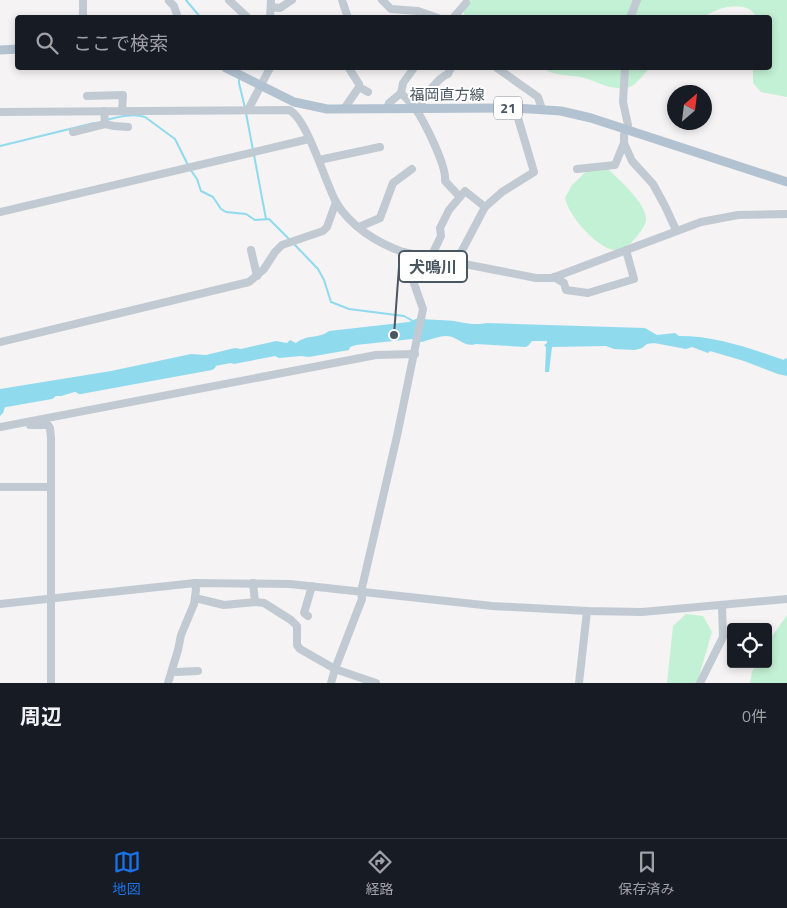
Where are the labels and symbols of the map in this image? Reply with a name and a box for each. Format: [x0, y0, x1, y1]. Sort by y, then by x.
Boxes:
street label: 福岡直方線 [409, 83, 485, 106]
north arrow [667, 85, 712, 130]
road number: 21 [494, 96, 522, 120]
callout: 犬鳴川 [399, 251, 467, 282]
text: 犬鳴川 [409, 255, 457, 279]

